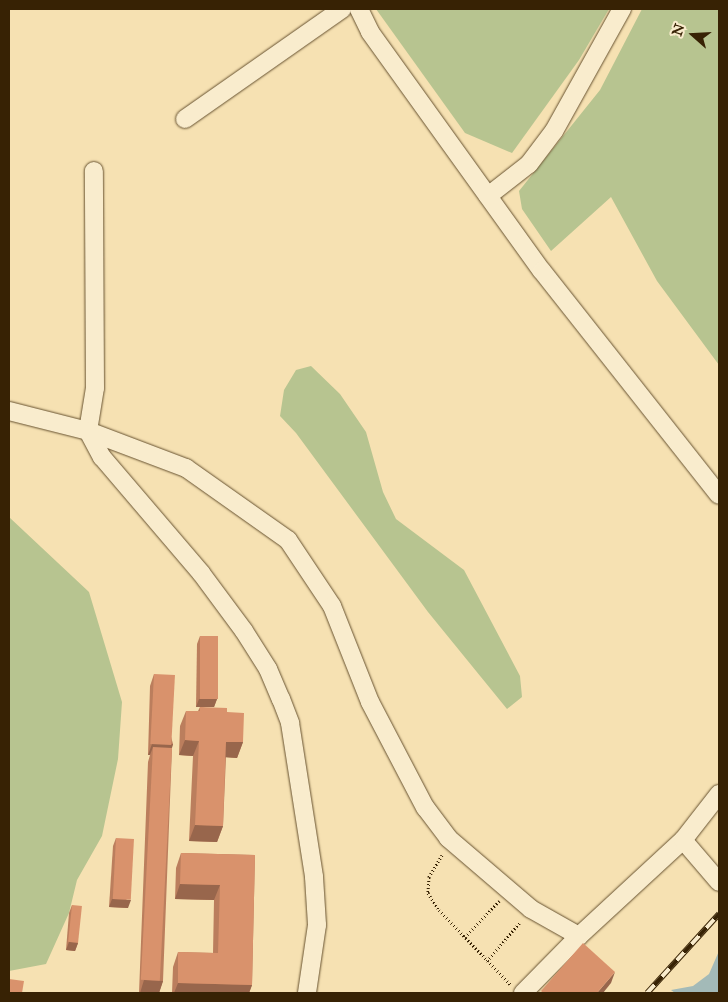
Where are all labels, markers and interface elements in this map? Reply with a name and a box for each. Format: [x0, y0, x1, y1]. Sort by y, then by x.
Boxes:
north arrow [668, 10, 718, 60]
text: N [668, 22, 688, 38]

